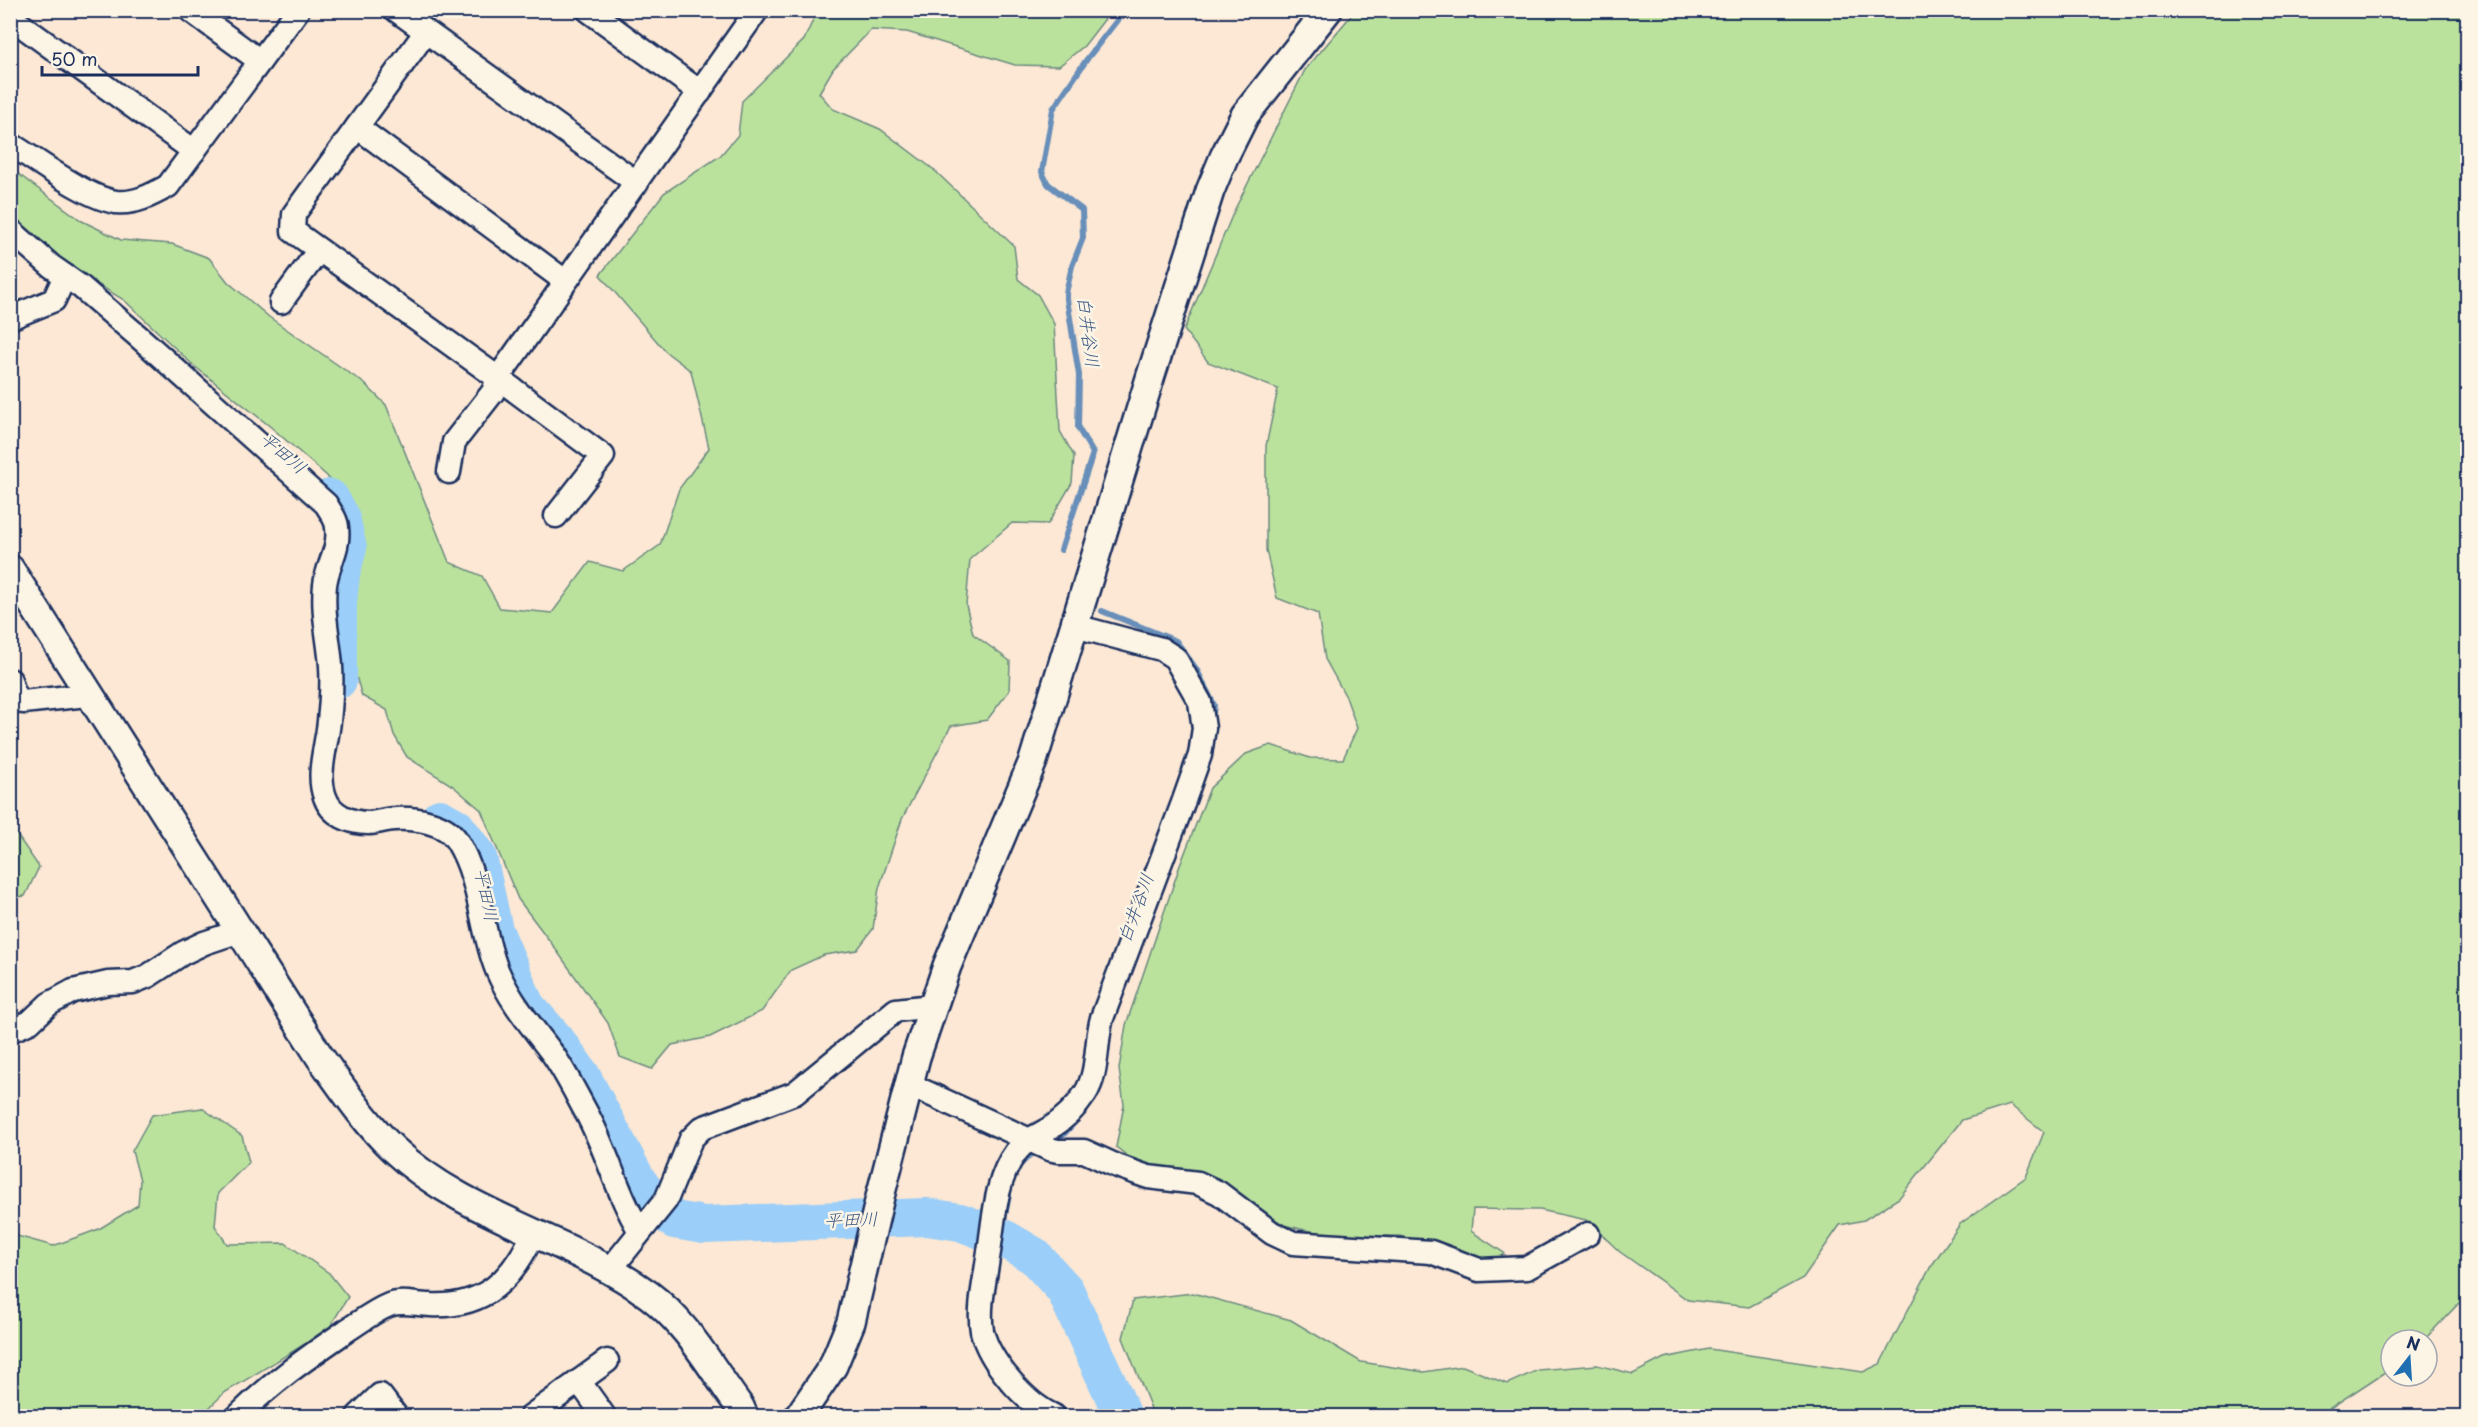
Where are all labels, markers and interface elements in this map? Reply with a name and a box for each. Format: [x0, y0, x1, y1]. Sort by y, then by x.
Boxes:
scale bar [42, 39, 198, 77]
text: 50 m [51, 45, 98, 72]
water label: 白井谷川 [1072, 294, 1107, 369]
water label: 平田川 [255, 424, 313, 480]
water label: 平田川 [469, 865, 506, 924]
water label: 白井谷川 [1110, 869, 1160, 946]
water label: 平田川 [823, 1204, 878, 1233]
north arrow [2379, 1328, 2439, 1388]
text: N [2404, 1329, 2423, 1356]

